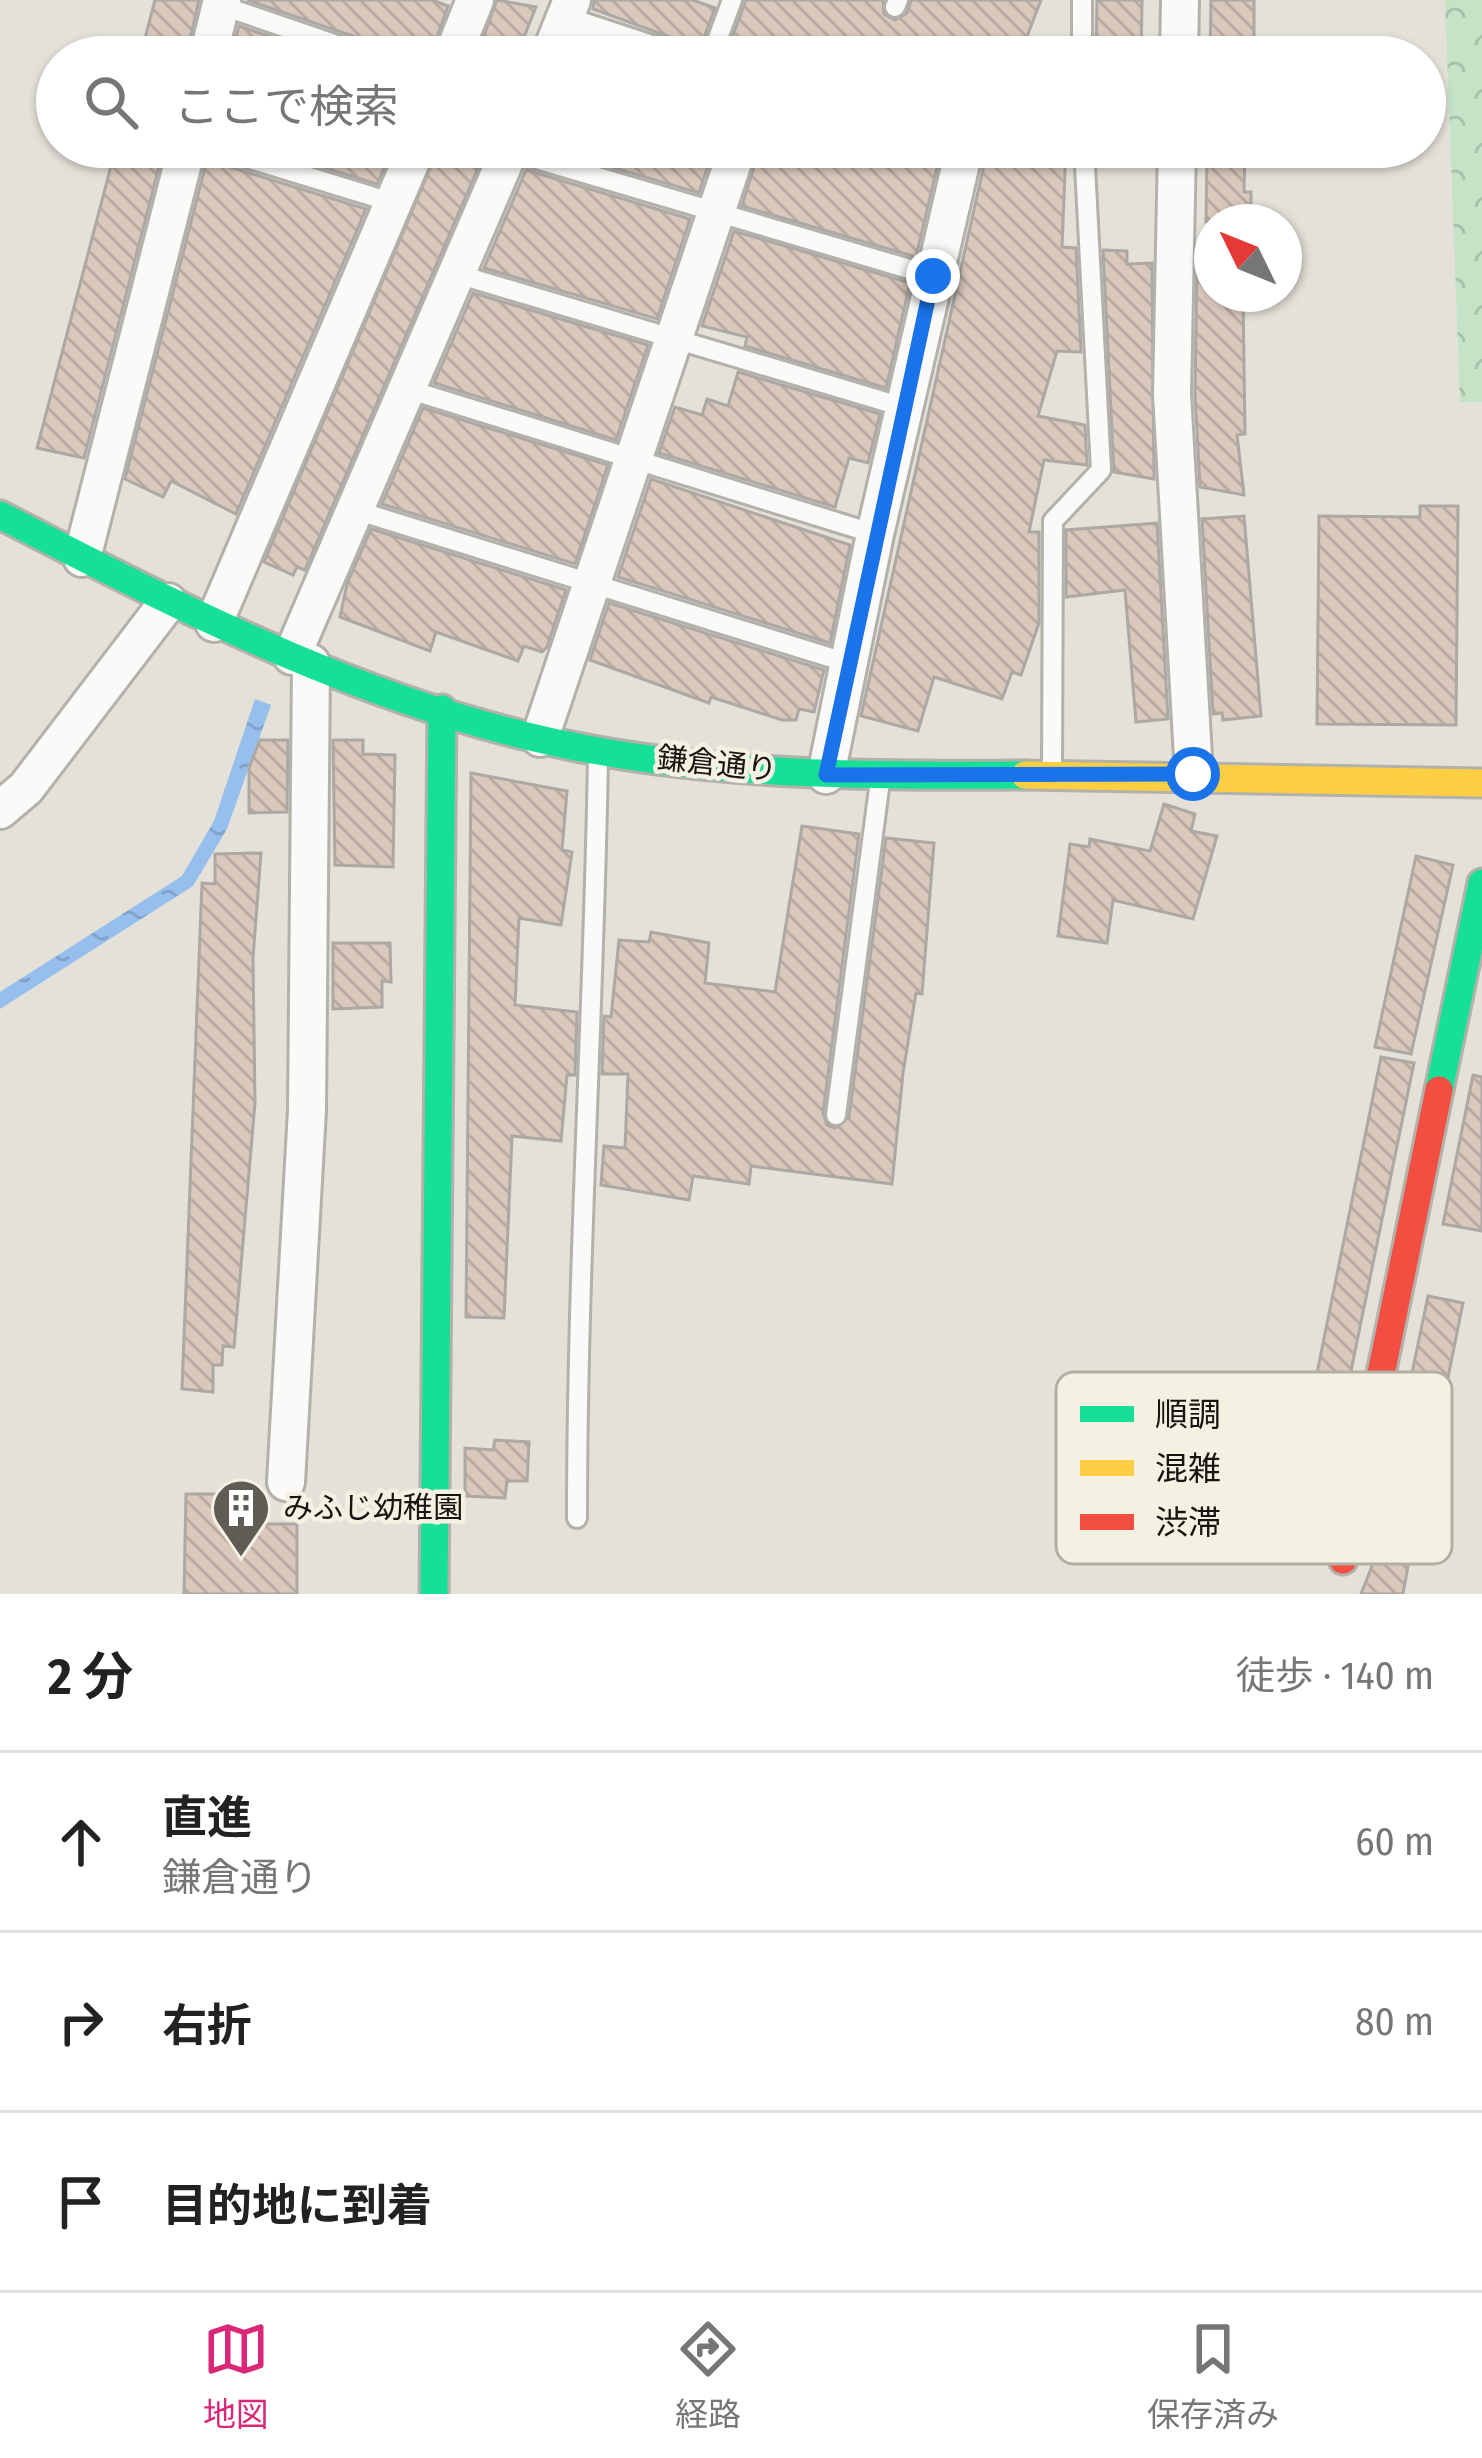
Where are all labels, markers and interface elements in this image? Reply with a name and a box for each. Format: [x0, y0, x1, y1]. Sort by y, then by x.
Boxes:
search box [36, 36, 1446, 168]
icon: search [78, 69, 144, 135]
text: ここで検索 [174, 80, 399, 134]
north arrow [1194, 204, 1302, 312]
route end [906, 249, 960, 303]
street label: 鎌倉通り [655, 740, 779, 788]
route start [1166, 747, 1220, 801]
legend [1056, 1372, 1452, 1564]
text: 順調 [1155, 1395, 1221, 1435]
text: 混雑 [1155, 1449, 1221, 1489]
building icon: みふじ幼稚園 [210, 1477, 272, 1559]
place label: みふじ幼稚園 [283, 1490, 463, 1526]
text: 渋滞 [1155, 1503, 1221, 1543]
text: 2 分 [48, 1646, 133, 1708]
text: 徒歩 · 140 m [1236, 1653, 1434, 1699]
text: 直進 [162, 1791, 252, 1845]
icon: ahead [48, 1809, 114, 1875]
text: 60 m [1355, 1819, 1434, 1865]
text: 鎌倉通り [162, 1855, 318, 1901]
icon: right [48, 1989, 114, 2055]
text: 右折 [162, 1999, 252, 2053]
text: 80 m [1355, 1999, 1434, 2045]
icon: arrive [48, 2169, 114, 2235]
text: 目的地に到着 [162, 2179, 432, 2233]
tab: 地図 [203, 2316, 269, 2436]
tab: 経路 [675, 2316, 741, 2436]
tab: 保存済み [1147, 2316, 1279, 2436]

